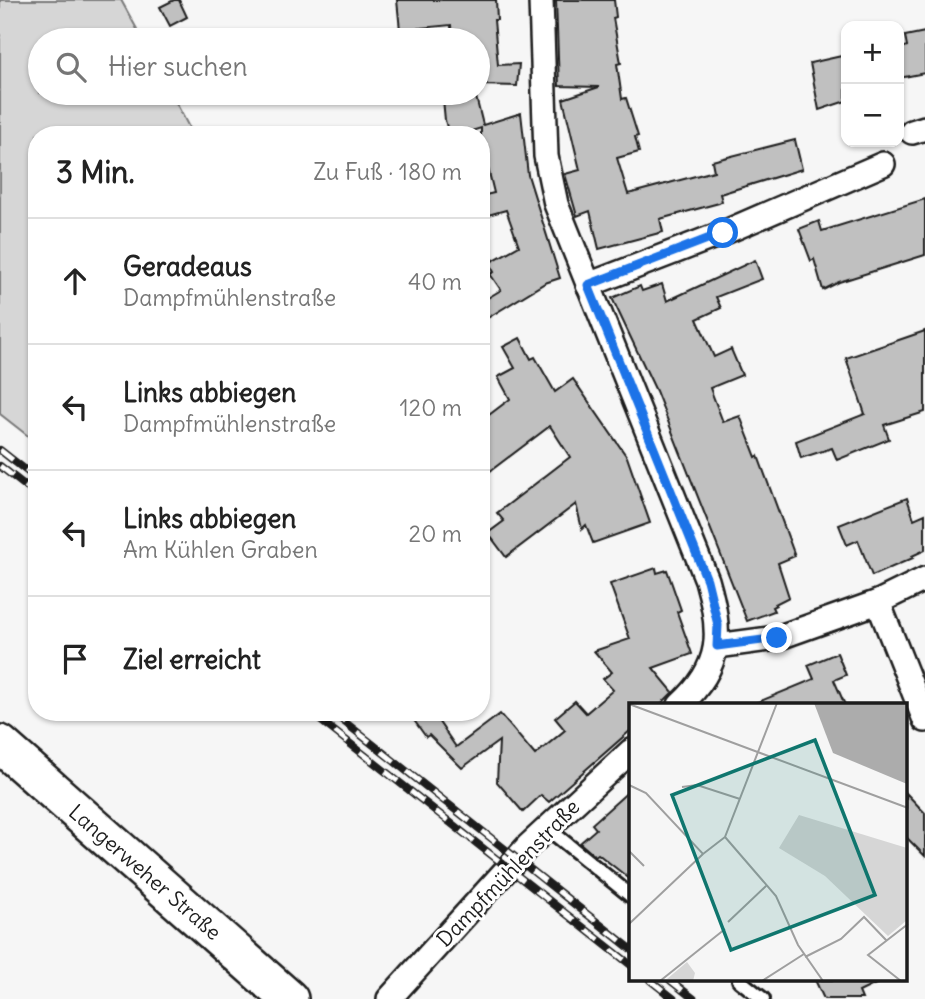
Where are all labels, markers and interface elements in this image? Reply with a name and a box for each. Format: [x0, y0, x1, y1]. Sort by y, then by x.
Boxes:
map controls [841, 21, 904, 147]
button: + [841, 21, 904, 84]
search box [28, 28, 490, 105]
icon: search [52, 48, 90, 86]
text: Hier suchen [108, 50, 248, 83]
button: − [841, 84, 904, 147]
text: 3 Min. [56, 153, 135, 191]
text: Zu Fuß · 180 m [313, 157, 462, 186]
route start [707, 217, 738, 248]
text: Geradeaus [123, 250, 252, 283]
icon: ahead [56, 262, 94, 300]
text: 40 m [408, 267, 462, 296]
text: Dampfmühlenstraße [123, 283, 336, 312]
text: Links abbiegen [123, 376, 296, 409]
icon: left [56, 388, 94, 426]
text: 120 m [399, 393, 462, 422]
text: Dampfmühlenstraße [123, 409, 336, 438]
text: Links abbiegen [123, 502, 296, 535]
icon: left [56, 514, 94, 552]
text: 20 m [409, 519, 462, 548]
text: Am Kühlen Graben [123, 535, 318, 564]
route end [761, 622, 792, 653]
icon: arrive [56, 640, 94, 678]
text: Ziel erreicht [123, 643, 261, 676]
inset map [629, 703, 908, 982]
street label: Dampfmühlenstraße [431, 794, 585, 952]
street label: Langerweher Straße [63, 798, 227, 946]

